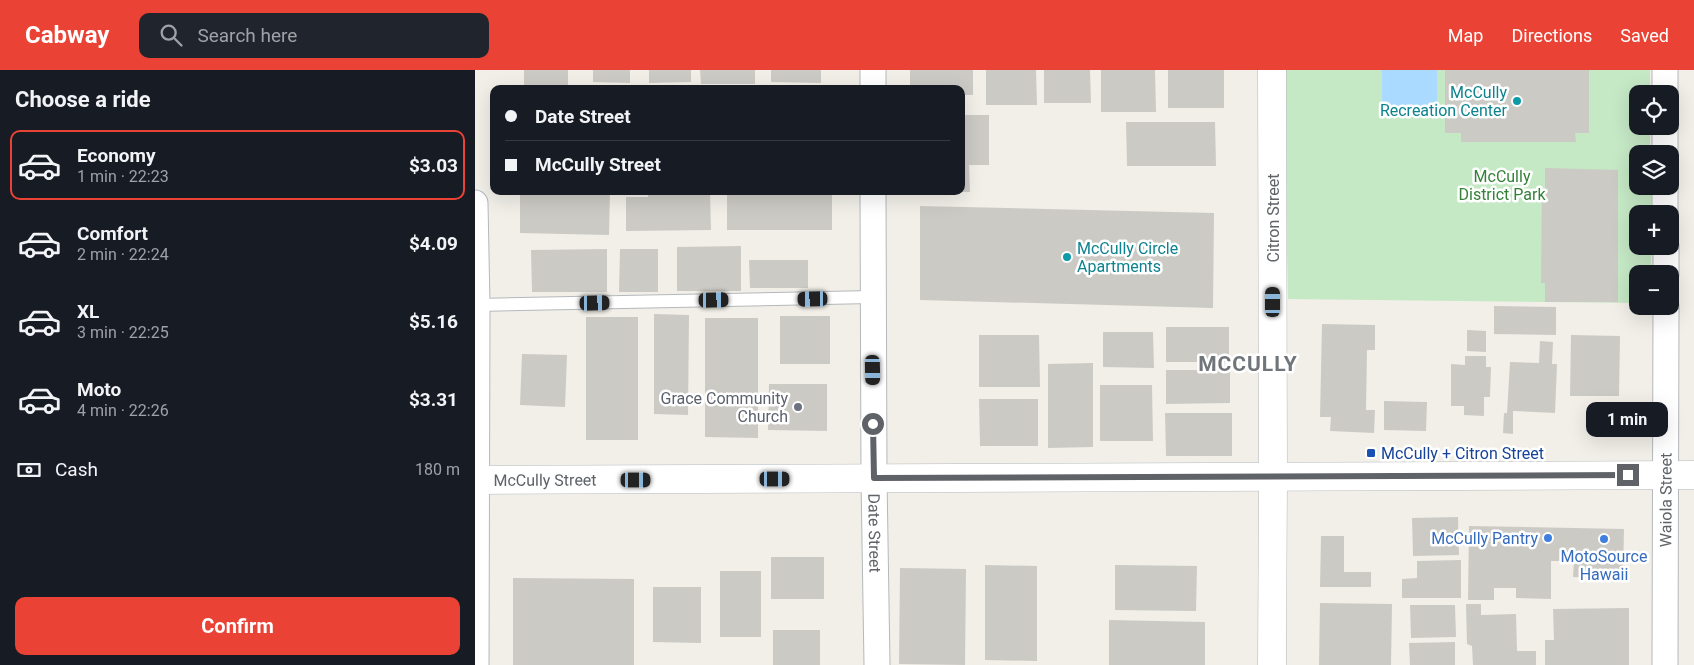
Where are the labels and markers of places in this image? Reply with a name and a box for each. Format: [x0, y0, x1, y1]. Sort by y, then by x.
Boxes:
place label: McCully Recreation Center [1380, 83, 1508, 120]
marker: McCully Recreation Center [1511, 95, 1523, 107]
place label: McCully Circle Apartments [1077, 239, 1178, 276]
marker: McCully Circle Apartments [1061, 251, 1073, 263]
place label: Grace Community Church [661, 389, 788, 426]
marker: Grace Community Church [792, 401, 804, 413]
place label: McCully + Citron Street [1381, 444, 1544, 463]
marker: McCully + Citron Street [1365, 447, 1377, 459]
place label: McCully Pantry [1431, 529, 1538, 548]
marker: McCully Pantry [1542, 532, 1554, 544]
marker: MotoSource Hawaii [1598, 533, 1610, 545]
place label: MotoSource Hawaii [1561, 547, 1647, 584]

